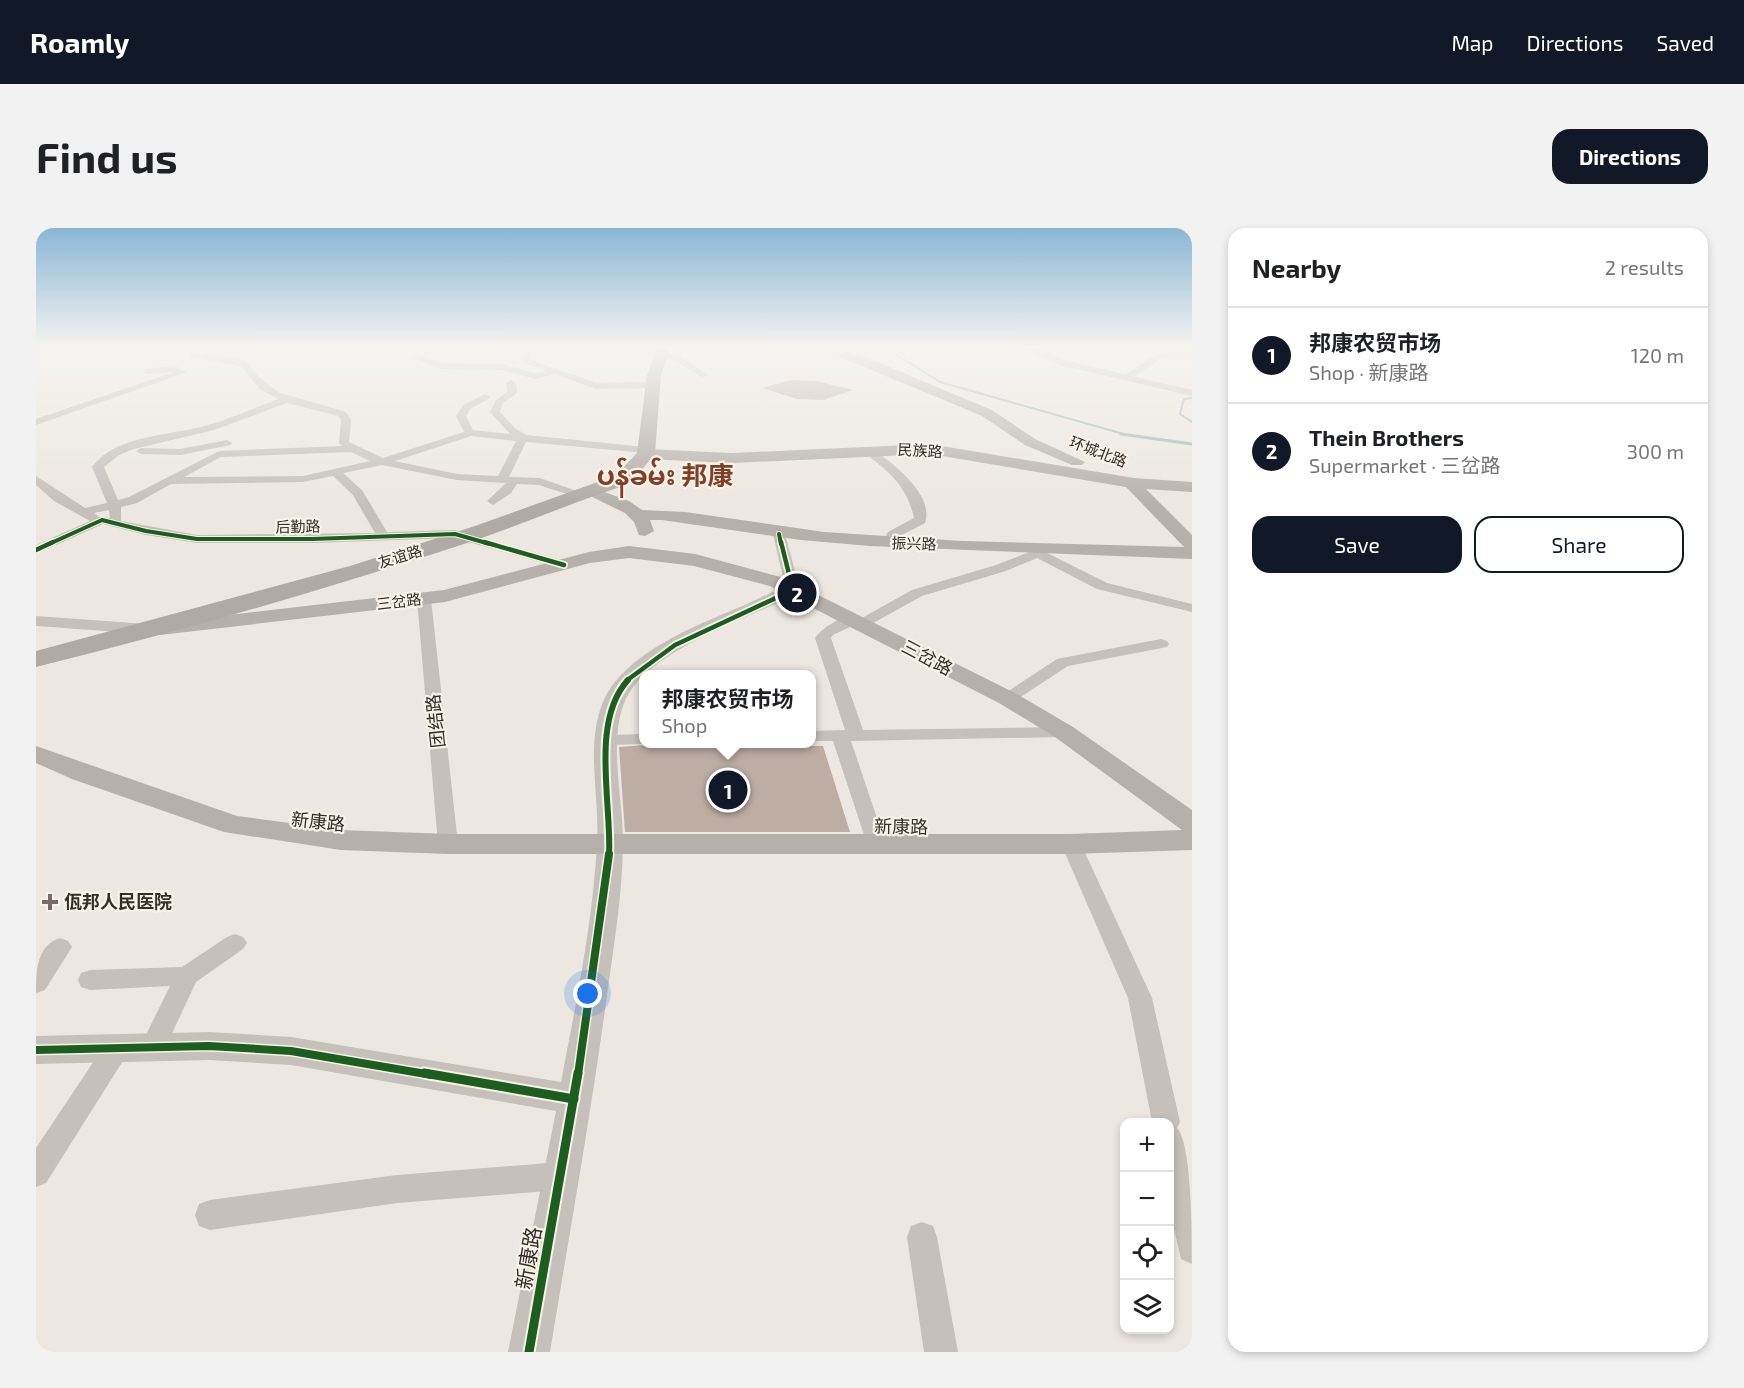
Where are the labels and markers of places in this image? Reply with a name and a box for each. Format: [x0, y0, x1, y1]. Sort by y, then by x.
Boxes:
pin: 2 [778, 570, 816, 616]
pin: 1 [708, 768, 748, 812]
place label: 佤邦人民医院 [64, 890, 172, 912]
marker: 佤邦人民医院 [41, 893, 59, 911]

